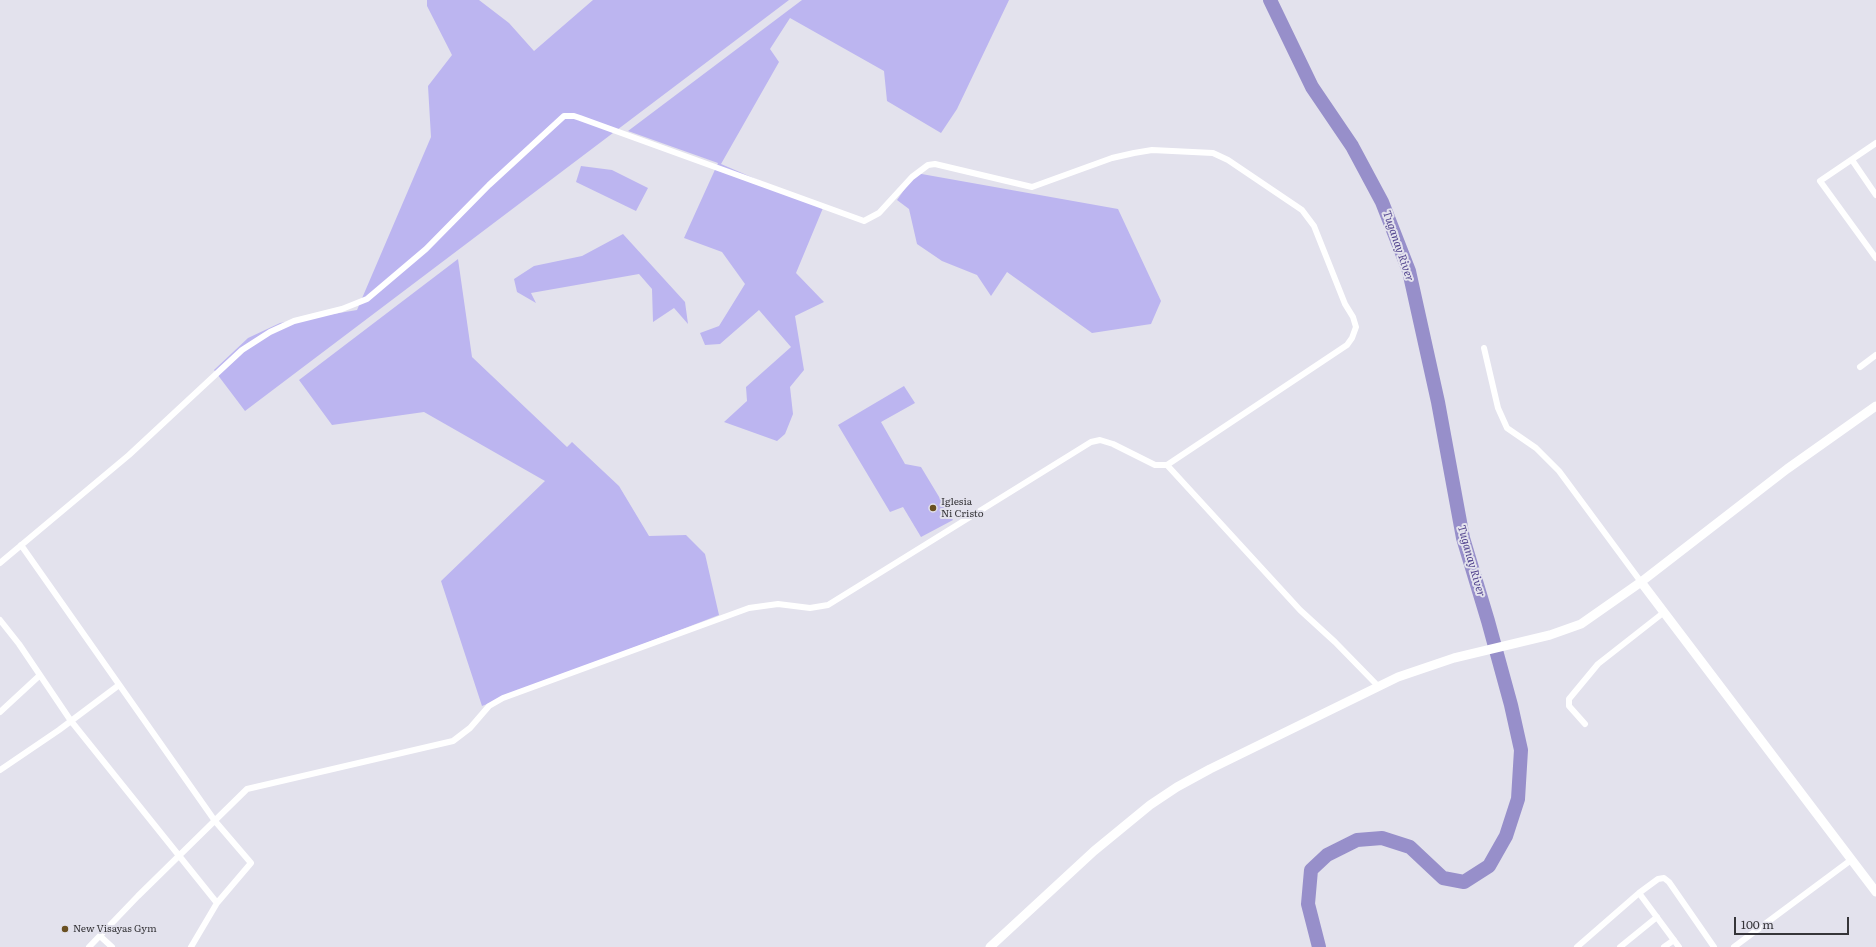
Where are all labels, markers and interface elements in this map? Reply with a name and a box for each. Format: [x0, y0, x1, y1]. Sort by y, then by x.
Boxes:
water label: Tuganay River [1380, 209, 1416, 283]
place label: Iglesia Ni Cristo [941, 496, 984, 520]
marker: Iglesia Ni Cristo [928, 503, 938, 513]
water label: Tuganay River [1455, 524, 1487, 598]
scale bar [1736, 909, 1851, 935]
text: 100 m [1741, 915, 1774, 933]
place label: New Visayas Gym [73, 923, 157, 935]
marker: New Visayas Gym [60, 924, 70, 934]

